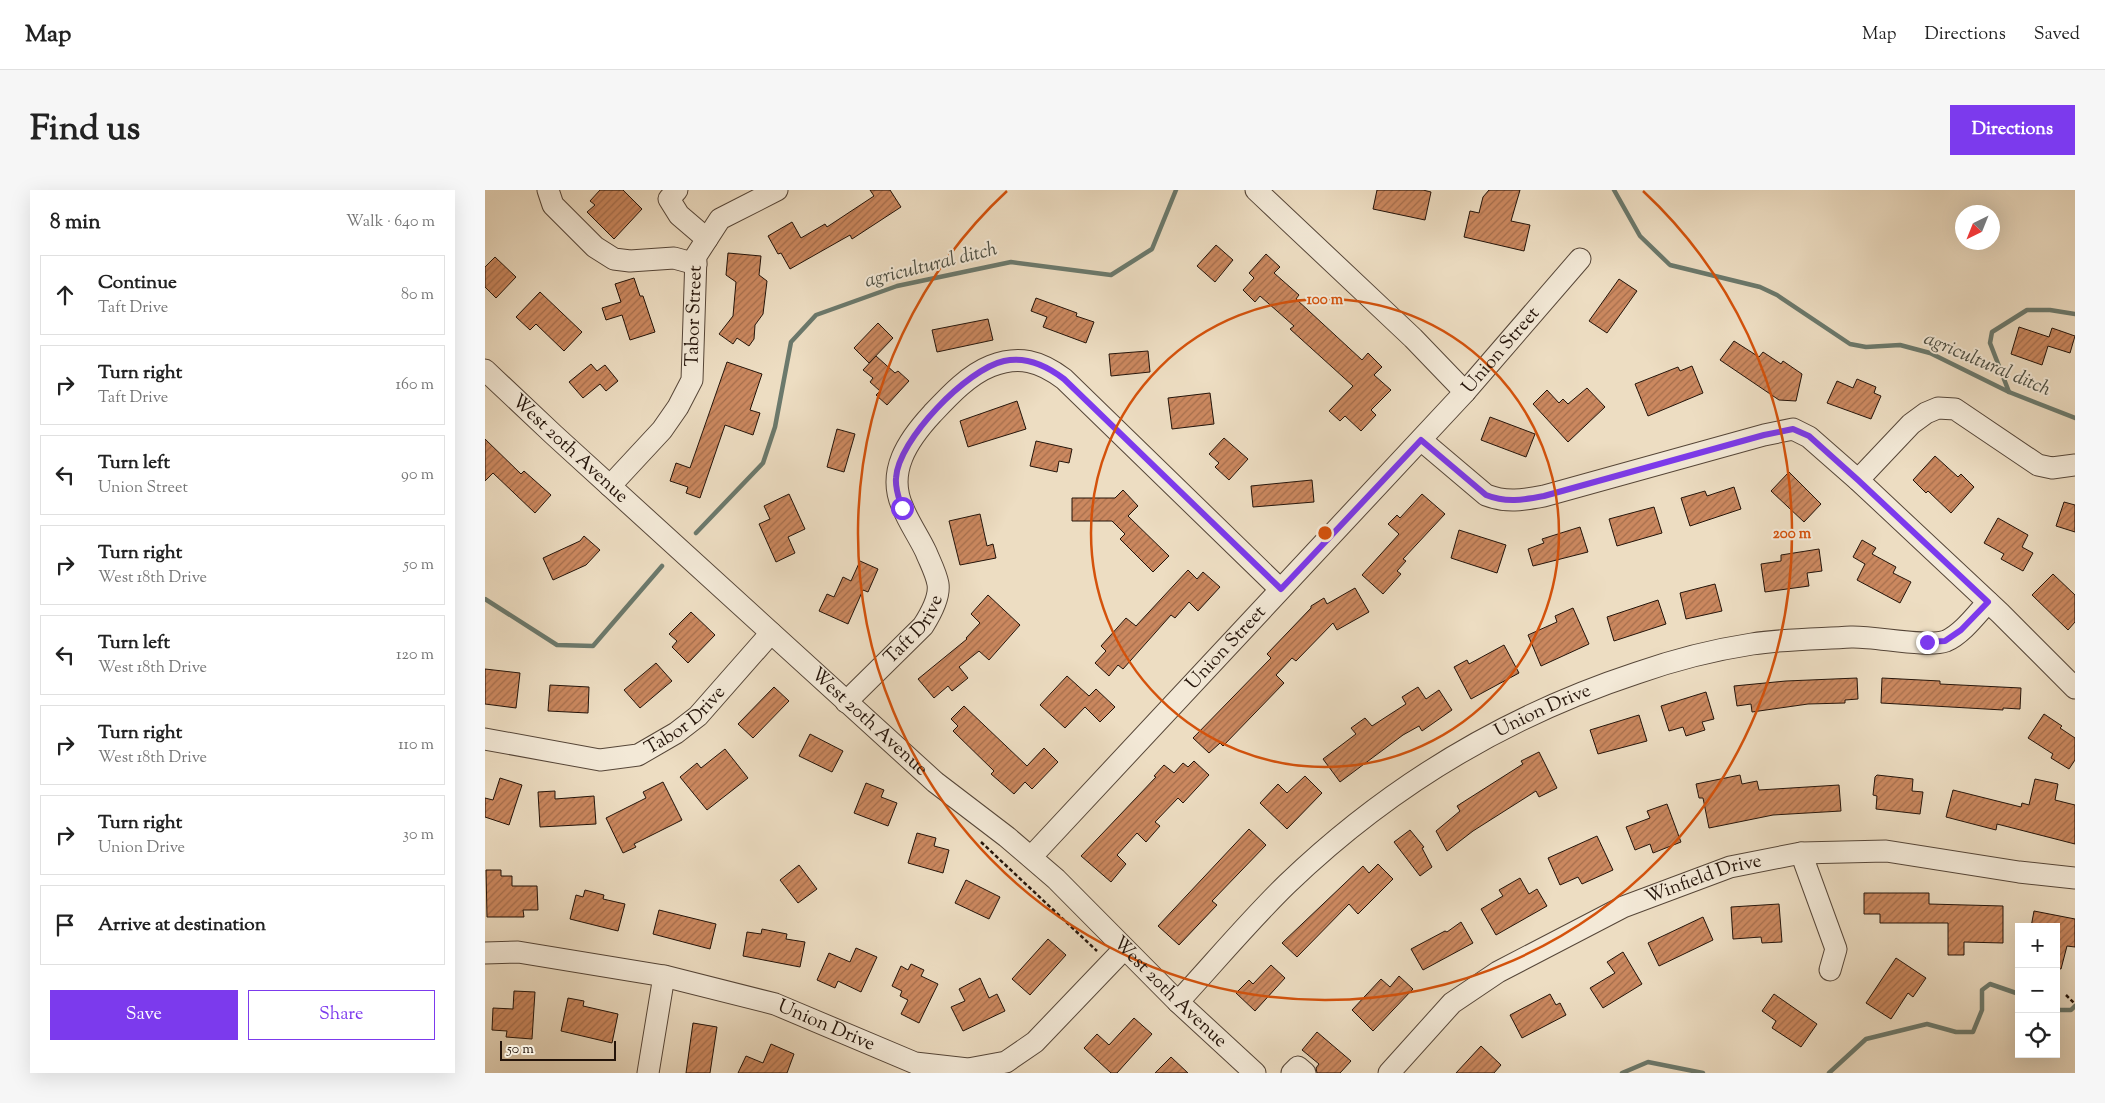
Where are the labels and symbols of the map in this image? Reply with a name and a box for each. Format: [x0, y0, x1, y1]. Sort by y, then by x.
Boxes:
north arrow [1955, 205, 2000, 250]
water label: agricultural ditch [862, 235, 1001, 296]
street label: Tabor Street [679, 264, 709, 367]
text: 100 m [1307, 290, 1344, 311]
street label: Union Street [1456, 301, 1546, 400]
water label: agricultural ditch [1919, 325, 2055, 405]
street label: West 20th Avenue [505, 388, 634, 510]
route start [891, 497, 914, 520]
centre of rings [1316, 524, 1334, 542]
text: 200 m [1773, 524, 1812, 545]
street label: Taft Drive [878, 591, 950, 671]
street label: Union Street [1180, 599, 1273, 696]
route end [1916, 631, 1939, 654]
street label: West 20th Avenue [804, 661, 934, 783]
street label: Union Drive [1490, 677, 1595, 745]
street label: Tabor Drive [640, 680, 732, 762]
street label: Winfield Drive [1641, 848, 1764, 911]
street label: West 20th Avenue [1107, 930, 1233, 1054]
street label: Union Drive [773, 993, 879, 1058]
scale bar [500, 1038, 616, 1061]

